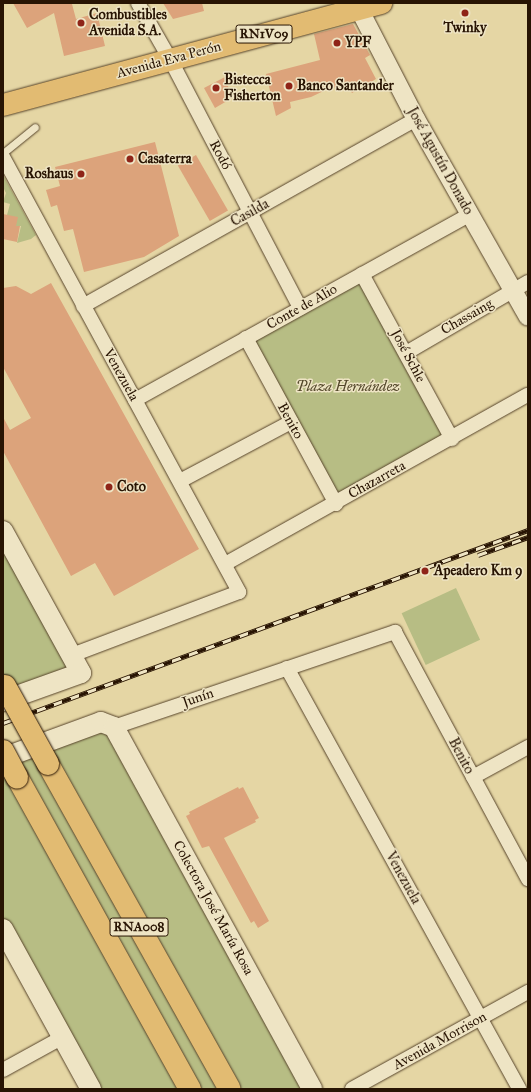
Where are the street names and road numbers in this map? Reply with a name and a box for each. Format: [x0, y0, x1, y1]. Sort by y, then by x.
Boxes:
road number: RN1V09 [235, 23, 293, 45]
street label: Avenida Eva Perón [115, 38, 223, 82]
street label: José Agustín Donado [403, 104, 477, 218]
street label: Rodó [205, 137, 235, 173]
street label: Casilda [228, 196, 272, 230]
street label: Conte de Alio [264, 281, 340, 333]
street label: Chassaing [438, 295, 496, 339]
street label: José Schle [387, 327, 429, 385]
street label: Venezuela [100, 346, 142, 404]
street label: Benito [273, 400, 307, 442]
street label: Chazarreta [345, 457, 409, 503]
street label: Junín [180, 685, 216, 711]
street label: Benito [445, 735, 477, 777]
street label: Colectora José María Rosa [169, 838, 257, 978]
street label: Venezuela [382, 849, 424, 907]
road number: RNA008 [109, 916, 169, 938]
street label: Avenida Morrison [390, 1008, 490, 1074]

